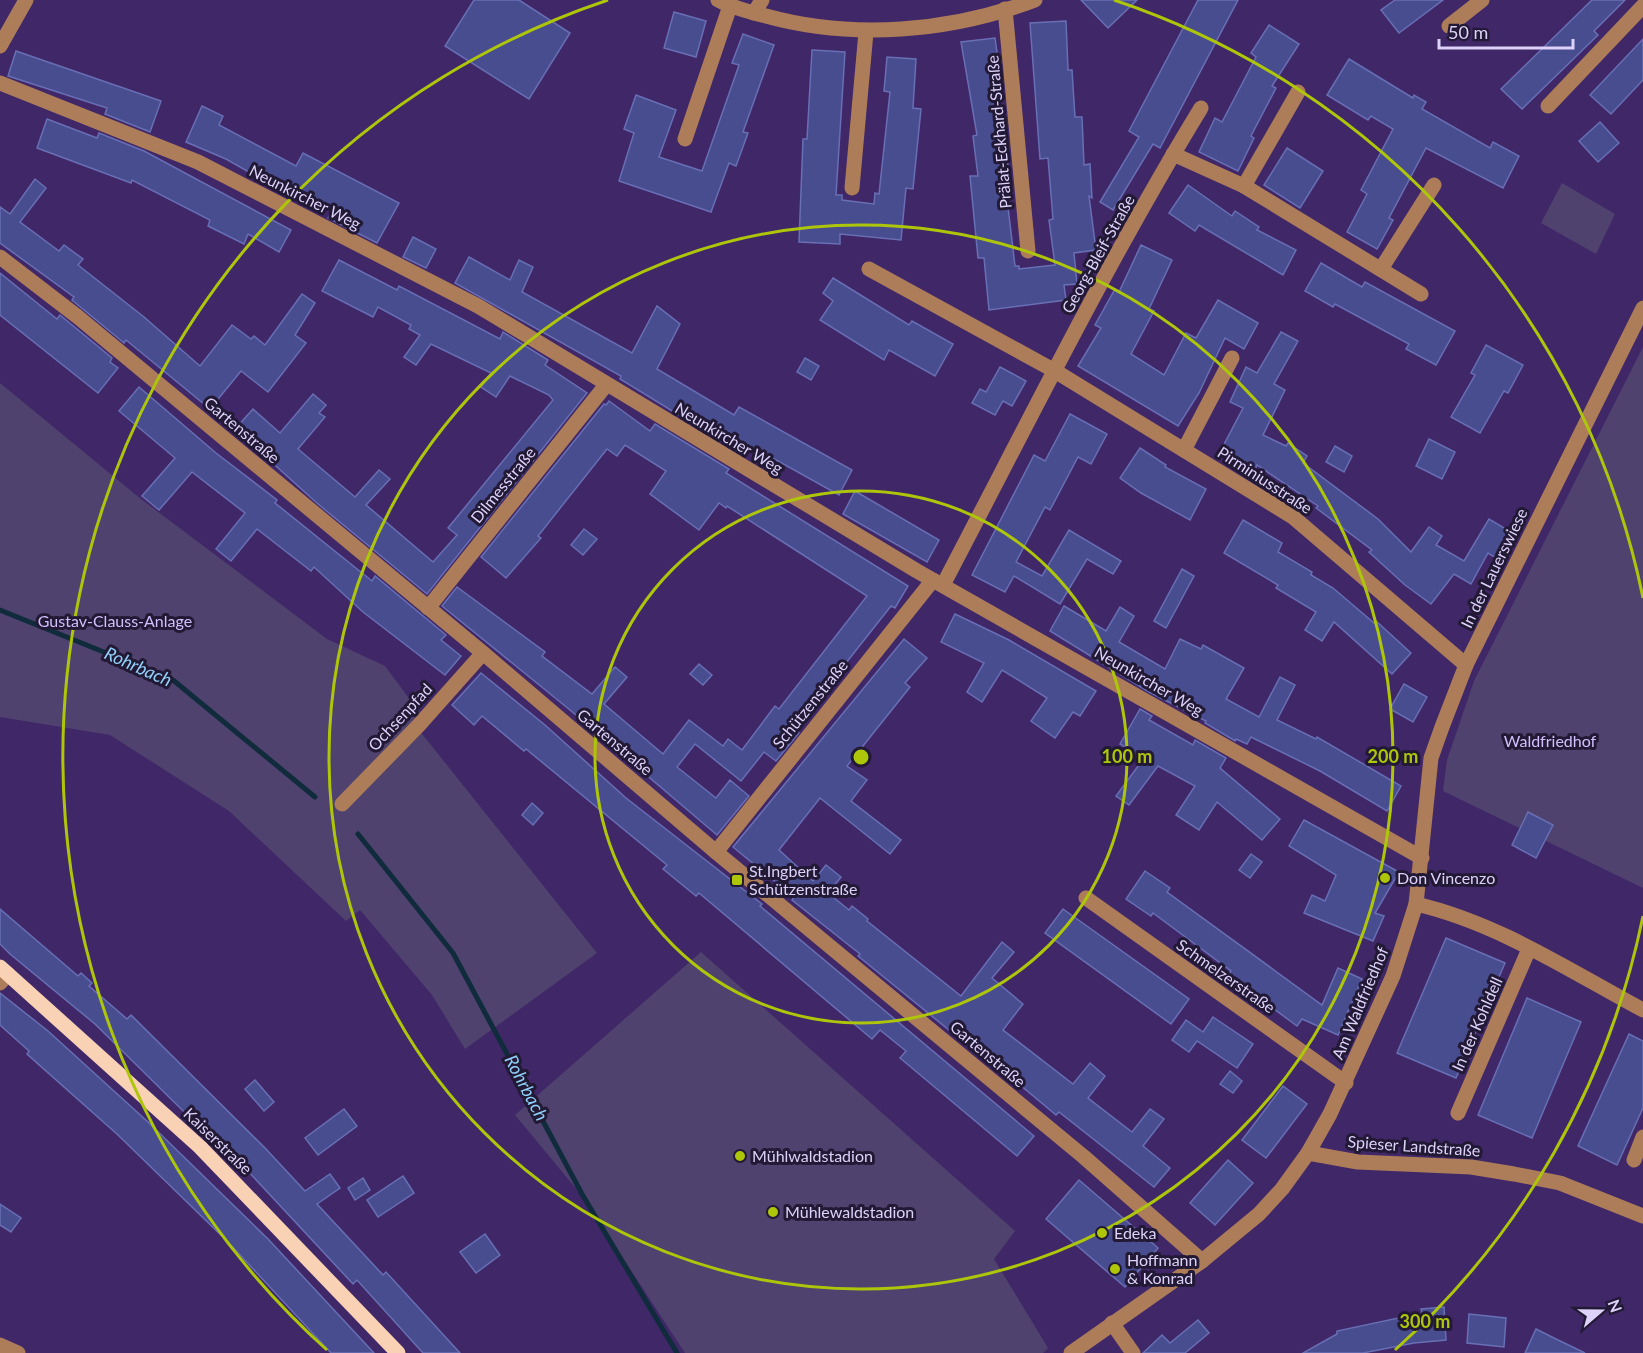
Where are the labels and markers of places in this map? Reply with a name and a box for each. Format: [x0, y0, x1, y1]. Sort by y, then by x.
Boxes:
centre of rings [851, 747, 871, 767]
place label: St.Ingbert Schützenstraße [749, 861, 857, 898]
place label: Don Vincenzo [1397, 868, 1495, 887]
marker: Don Vincenzo [1378, 871, 1392, 885]
marker: St.Ingbert Schützenstraße [730, 873, 744, 887]
place label: Mühlwaldstadion [752, 1146, 873, 1165]
marker: Mühlwaldstadion [733, 1149, 747, 1163]
place label: Mühlewaldstadion [785, 1202, 914, 1221]
marker: Mühlewaldstadion [766, 1205, 780, 1219]
place label: Edeka [1114, 1223, 1156, 1242]
marker: Edeka [1095, 1226, 1109, 1240]
place label: Hoffmann & Konrad [1127, 1250, 1197, 1287]
marker: Hoffmann & Konrad [1108, 1262, 1122, 1276]

